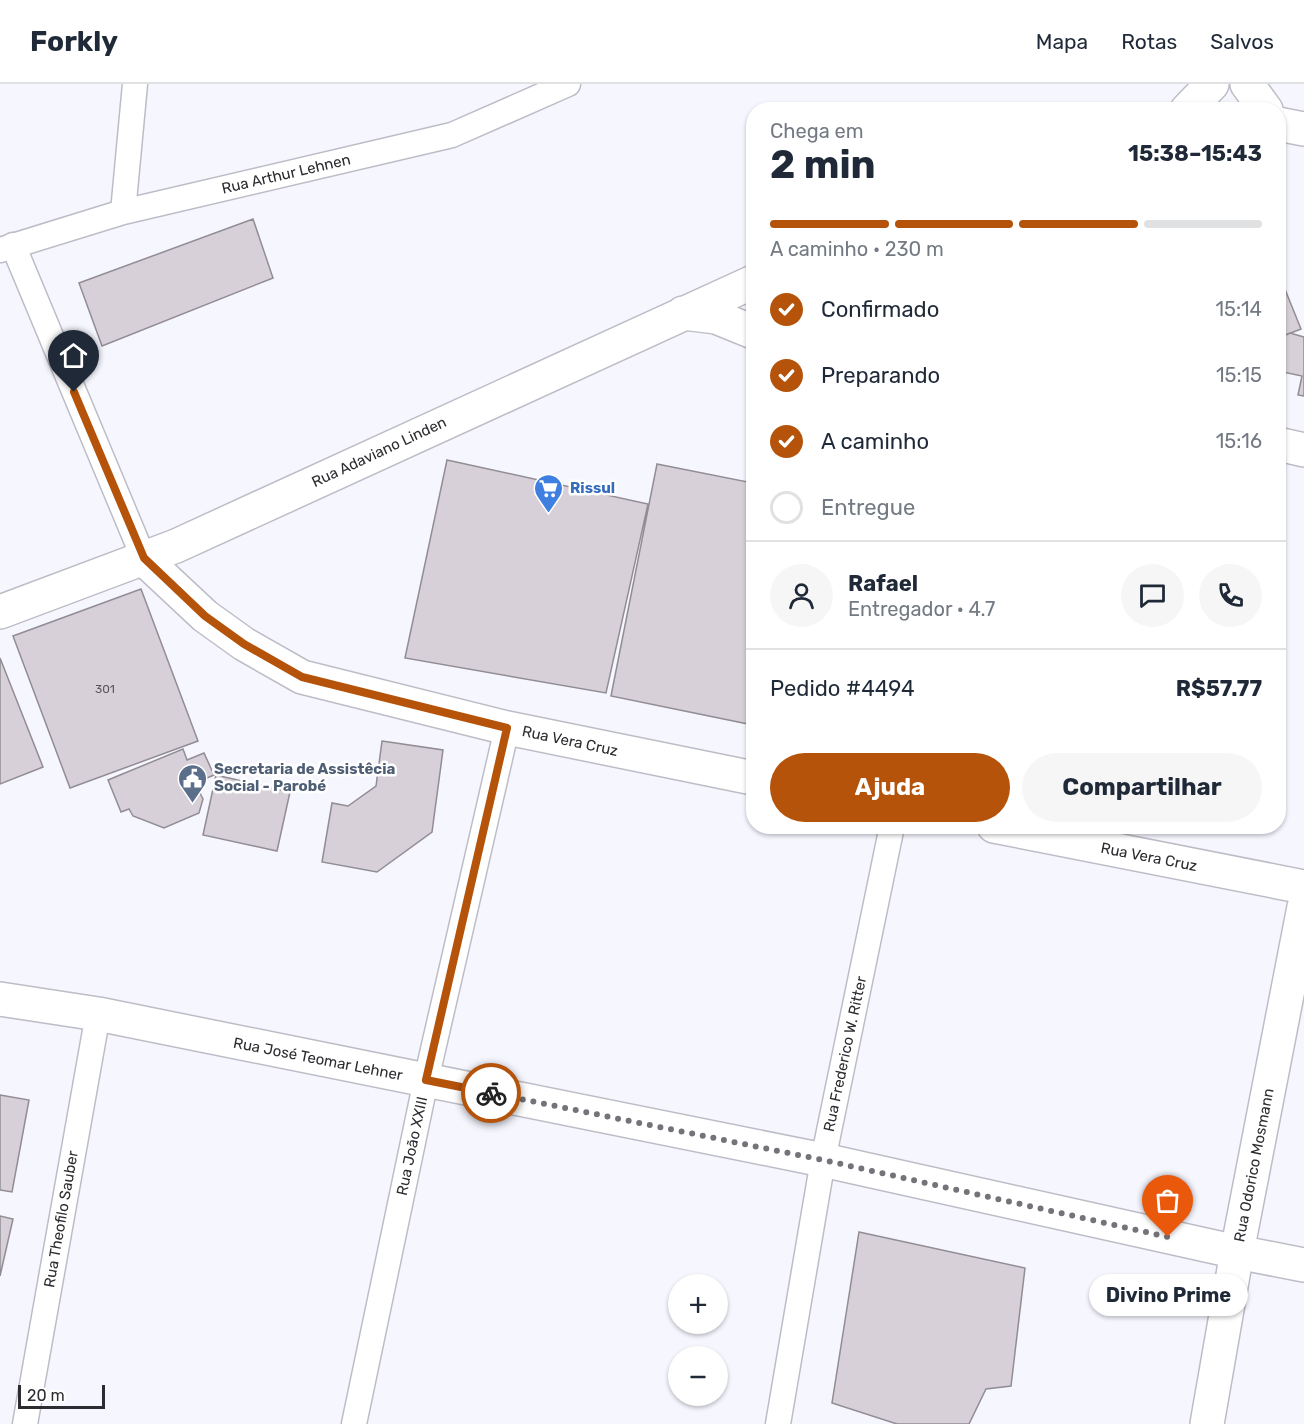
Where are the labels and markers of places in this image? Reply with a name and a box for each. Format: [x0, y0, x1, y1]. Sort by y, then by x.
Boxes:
pin [48, 330, 99, 392]
supermarket icon: Rissul [533, 472, 565, 514]
place label: Rissul [570, 479, 615, 497]
place label: Secretaria de Assistêcia Social - Parobé [214, 760, 395, 795]
public building icon: Secretaria de Assistêcia Social - Parobé [177, 762, 209, 804]
pin [1142, 1175, 1193, 1237]
callout: Divino Prime [1088, 1273, 1248, 1315]

